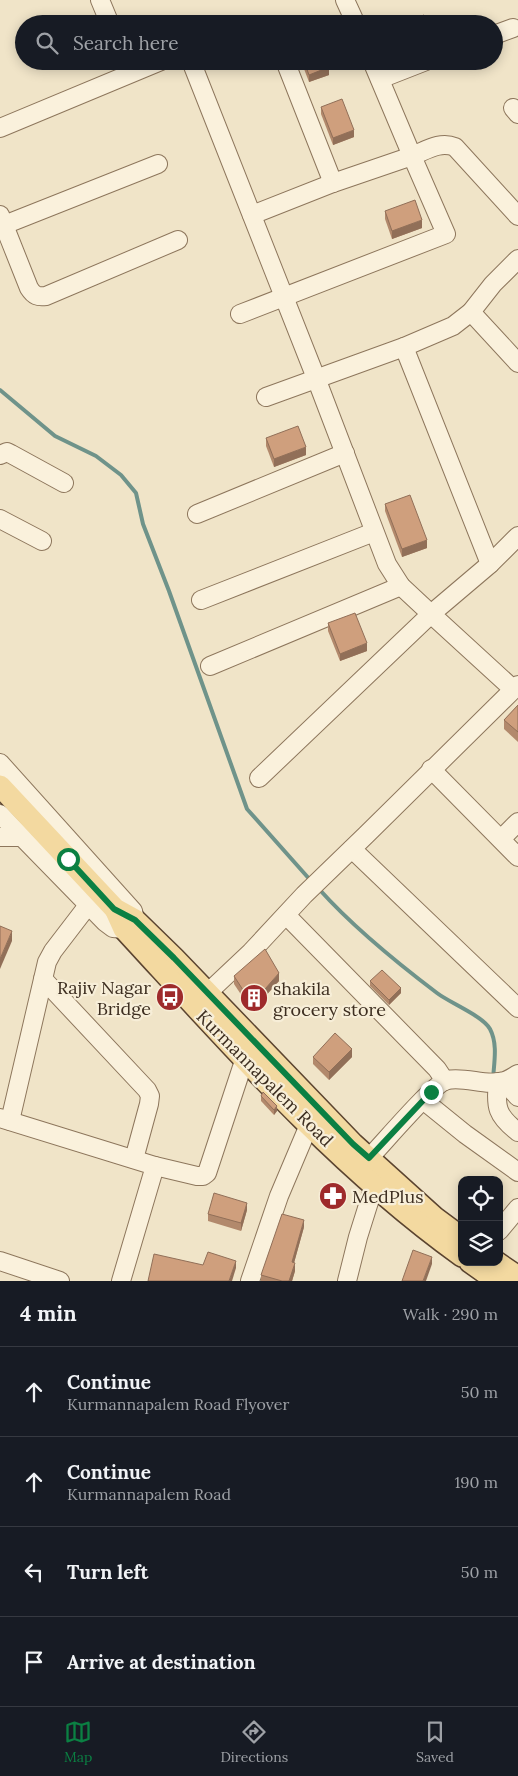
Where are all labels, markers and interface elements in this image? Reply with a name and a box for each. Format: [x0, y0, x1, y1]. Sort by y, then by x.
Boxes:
search box [15, 15, 503, 70]
icon: search [33, 29, 61, 57]
text: Search here [73, 31, 179, 55]
route start [57, 848, 80, 871]
place label: Rajiv Nagar Bridge [57, 976, 151, 1020]
place label: shakila grocery store [273, 977, 386, 1021]
bus stop icon: Rajiv Nagar Bridge [155, 982, 185, 1012]
building icon: shakila grocery store [239, 983, 269, 1013]
street label: Kurmannapalem Road [192, 1005, 339, 1152]
route end [420, 1081, 443, 1104]
map controls [458, 1176, 503, 1266]
button: locate [458, 1176, 503, 1221]
pharmacy icon: MedPlus [318, 1181, 348, 1211]
place label: MedPlus [352, 1185, 423, 1208]
button: layers [458, 1221, 503, 1266]
text: 4 min [20, 1300, 77, 1327]
text: Walk · 290 m [403, 1304, 498, 1324]
text: Continue [67, 1370, 151, 1394]
icon: ahead [20, 1378, 48, 1406]
text: 50 m [461, 1382, 498, 1402]
text: Kurmannapalem Road Flyover [67, 1394, 289, 1414]
text: Continue [67, 1460, 151, 1484]
icon: ahead [20, 1468, 48, 1496]
text: 190 m [454, 1472, 498, 1492]
text: Kurmannapalem Road [67, 1484, 231, 1504]
icon: left [20, 1558, 48, 1586]
text: Turn left [67, 1560, 148, 1584]
text: 50 m [461, 1562, 498, 1582]
icon: arrive [20, 1648, 48, 1676]
text: Arrive at destination [67, 1650, 256, 1674]
tab: Map [64, 1718, 92, 1766]
tab: Directions [220, 1718, 288, 1766]
tab: Saved [416, 1718, 454, 1766]

